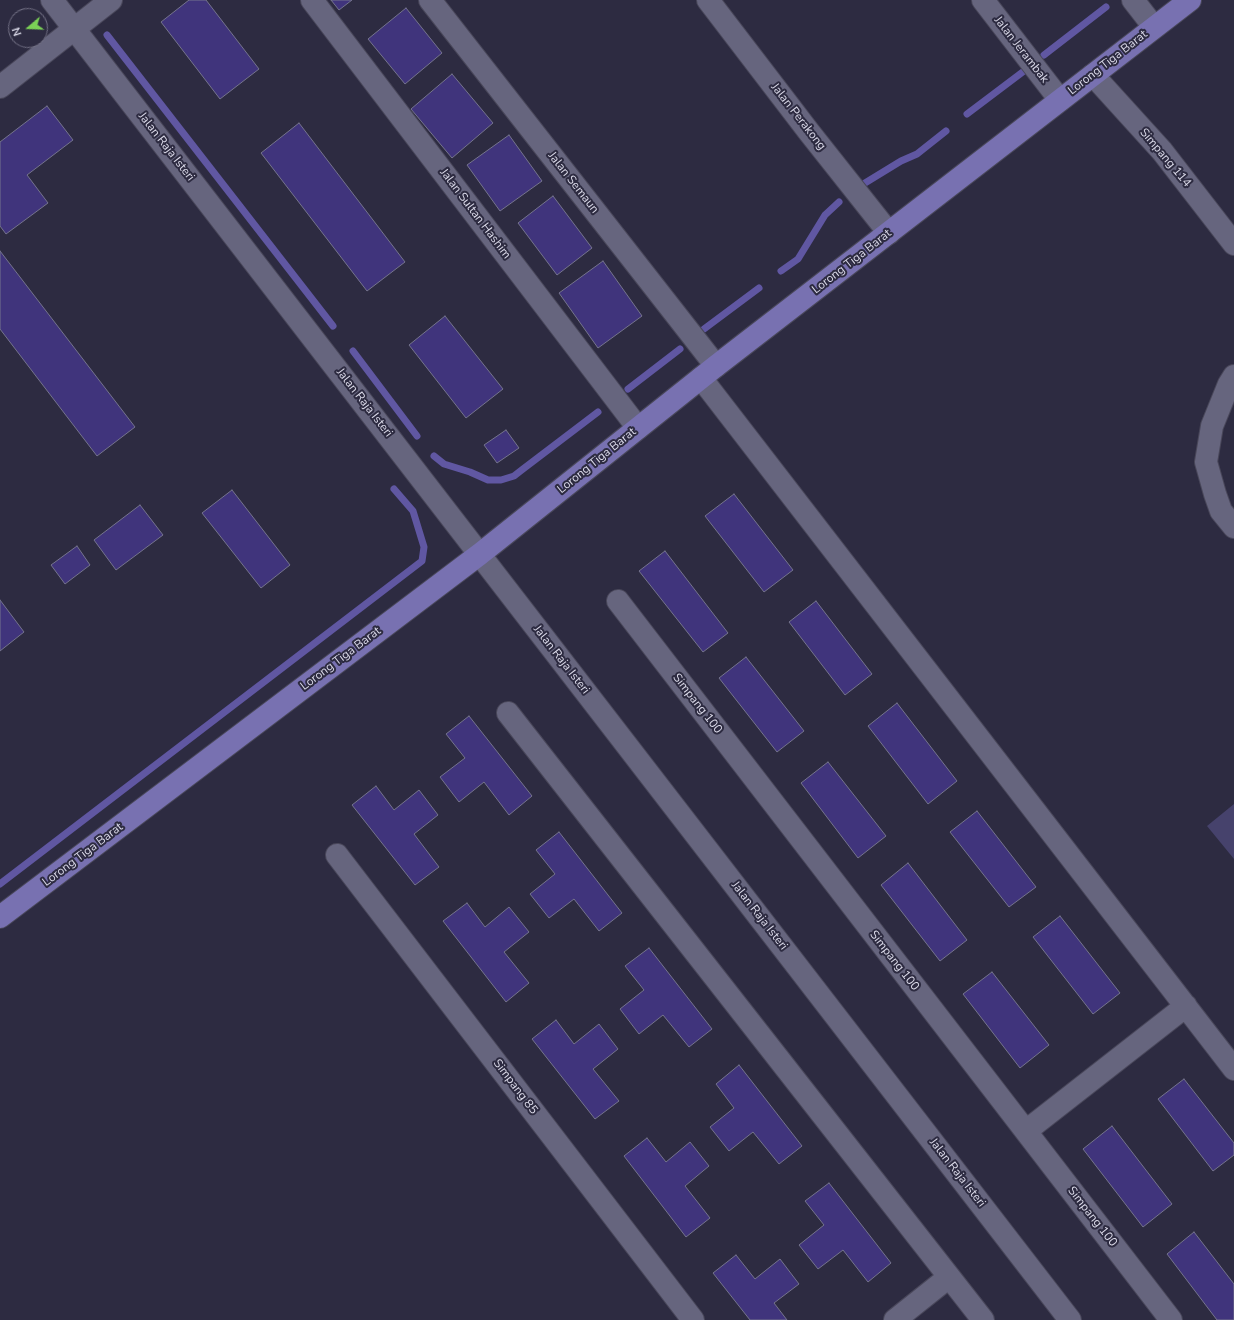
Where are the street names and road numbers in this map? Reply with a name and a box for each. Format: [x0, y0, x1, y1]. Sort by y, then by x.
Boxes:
street label: Jalan Jerambak [991, 14, 1051, 86]
street label: Lorong Tiga Barat [1065, 28, 1151, 98]
street label: Jalan Perakong [767, 81, 829, 153]
street label: Jalan Raja Isteri [135, 110, 197, 184]
street label: Simpang 114 [1136, 126, 1194, 190]
street label: Jalan Semaun [545, 149, 601, 217]
street label: Jalan Sultan Hashim [436, 166, 514, 262]
street label: Lorong Tiga Barat [809, 227, 895, 297]
street label: Jalan Raja Isteri [333, 366, 395, 440]
street label: Lorong Tiga Barat [555, 425, 639, 497]
street label: Jalan Raja Isteri [530, 623, 592, 697]
street label: Lorong Tiga Barat [298, 624, 384, 694]
street label: Simpang 100 [669, 671, 725, 737]
street label: Lorong Tiga Barat [40, 820, 126, 890]
street label: Jalan Raja Isteri [728, 879, 790, 953]
street label: Simpang 100 [866, 928, 922, 994]
street label: Simpang 85 [490, 1057, 540, 1117]
street label: Jalan Raja Isteri [926, 1136, 988, 1210]
street label: Simpang 100 [1064, 1184, 1120, 1250]

